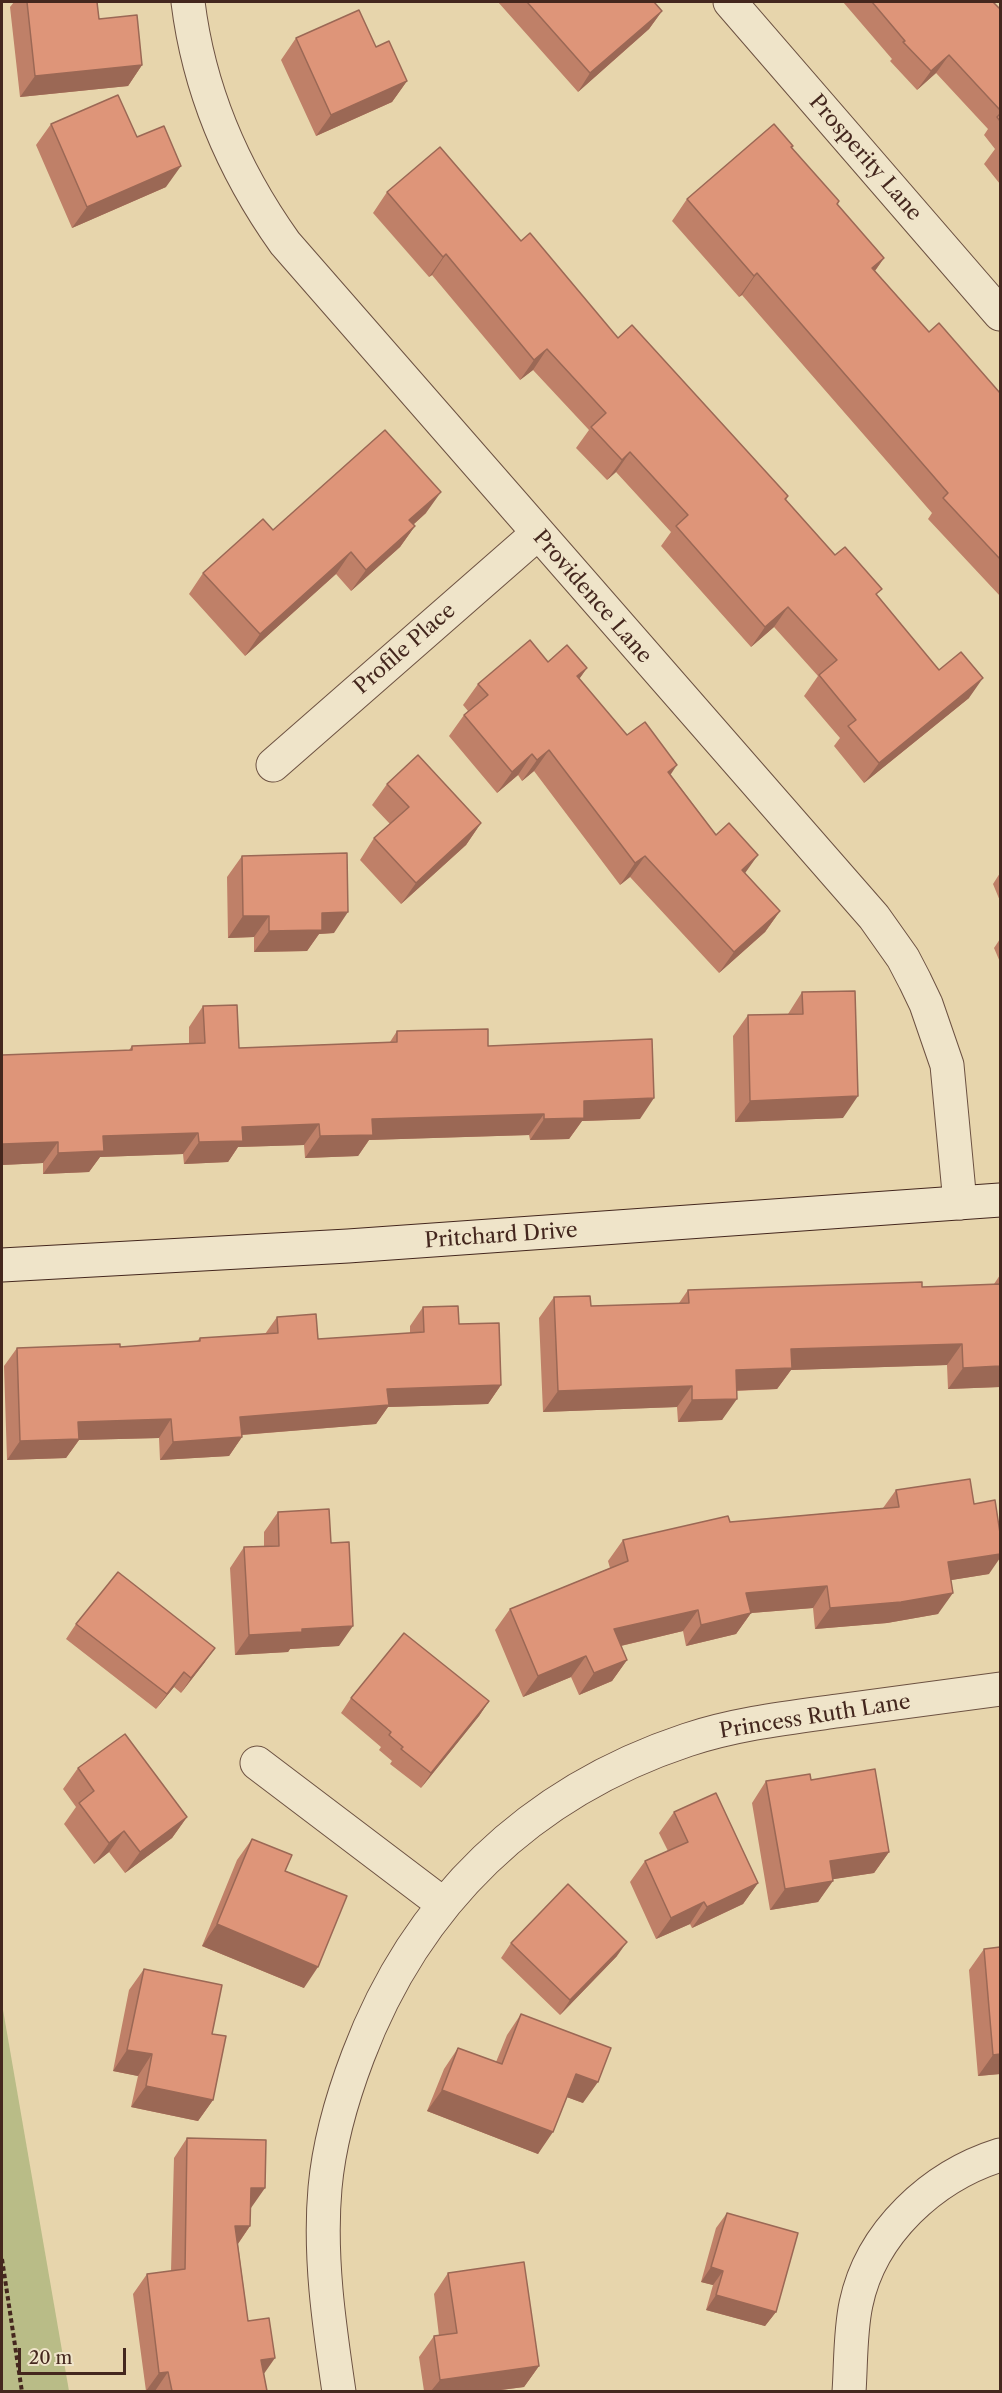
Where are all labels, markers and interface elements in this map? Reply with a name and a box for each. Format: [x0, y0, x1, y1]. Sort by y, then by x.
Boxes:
street label: Prosperity Lane [803, 90, 927, 226]
street label: Providence Lane [527, 525, 657, 669]
street label: Profile Place [349, 598, 461, 700]
street label: Pritchard Drive [424, 1218, 578, 1254]
street label: Princess Ruth Lane [718, 1689, 912, 1745]
scale bar [21, 2336, 129, 2374]
text: 20 m [29, 2347, 72, 2369]

